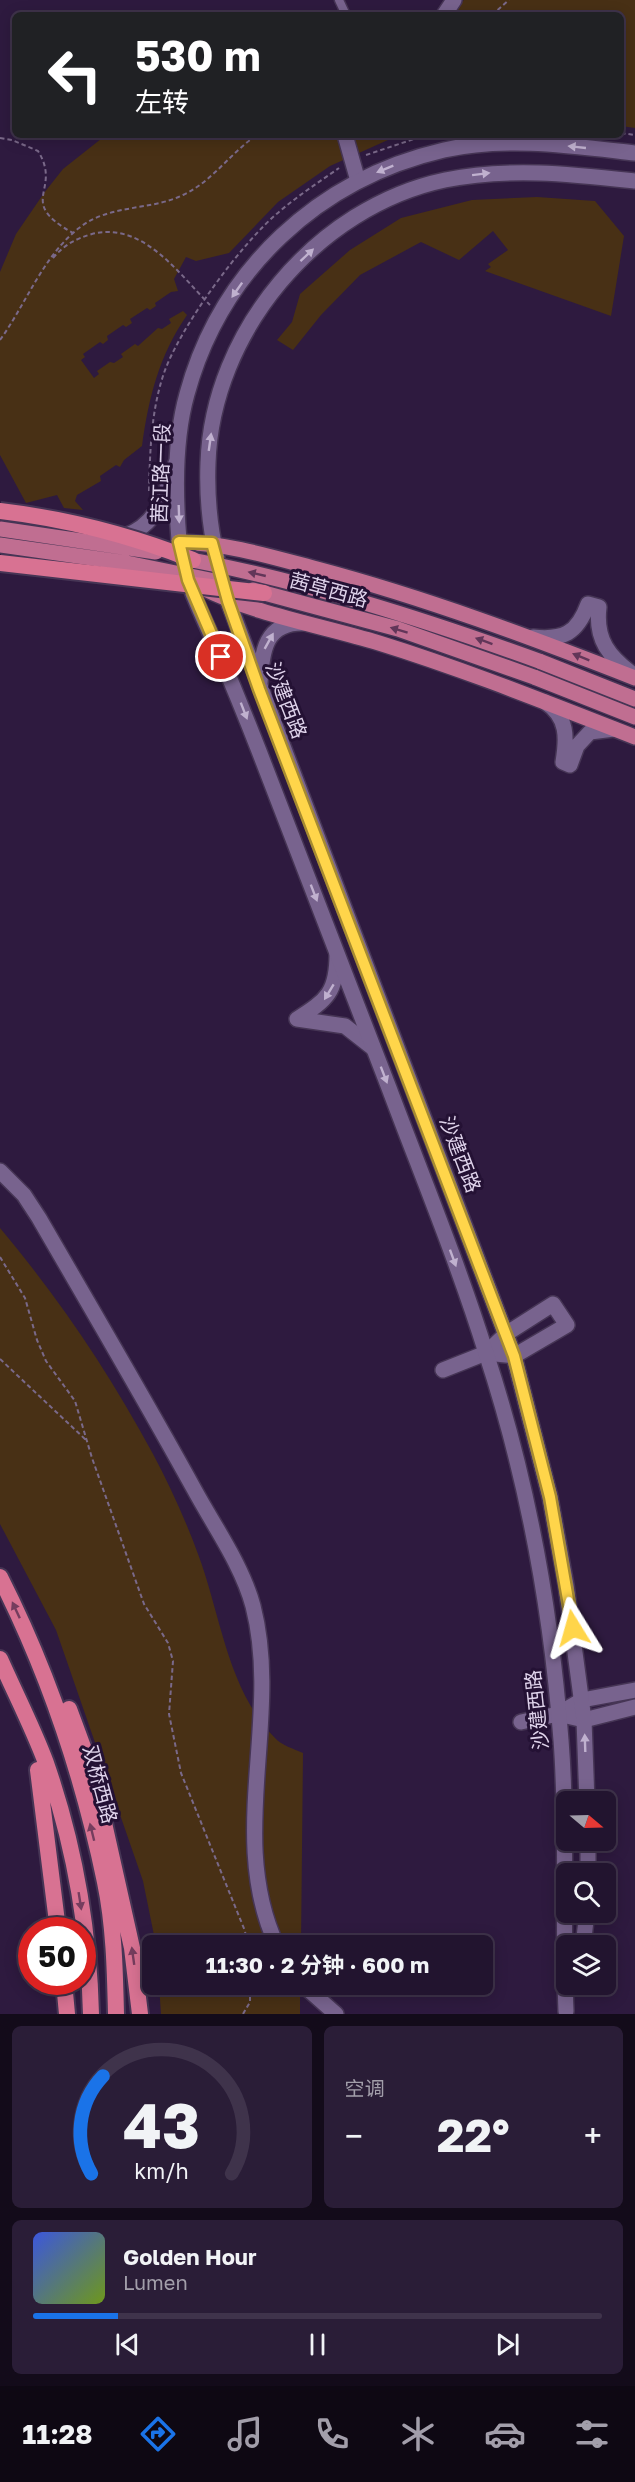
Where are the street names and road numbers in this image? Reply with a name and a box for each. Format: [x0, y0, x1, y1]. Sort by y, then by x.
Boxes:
street label: 茜江路一段 [146, 423, 174, 523]
street label: 茜草西路 [287, 567, 371, 611]
street label: 沙建西路 [261, 658, 313, 742]
street label: 沙建西路 [435, 1112, 487, 1196]
street label: 沙建西路 [520, 1669, 552, 1751]
street label: 双桥西路 [79, 1742, 123, 1826]

